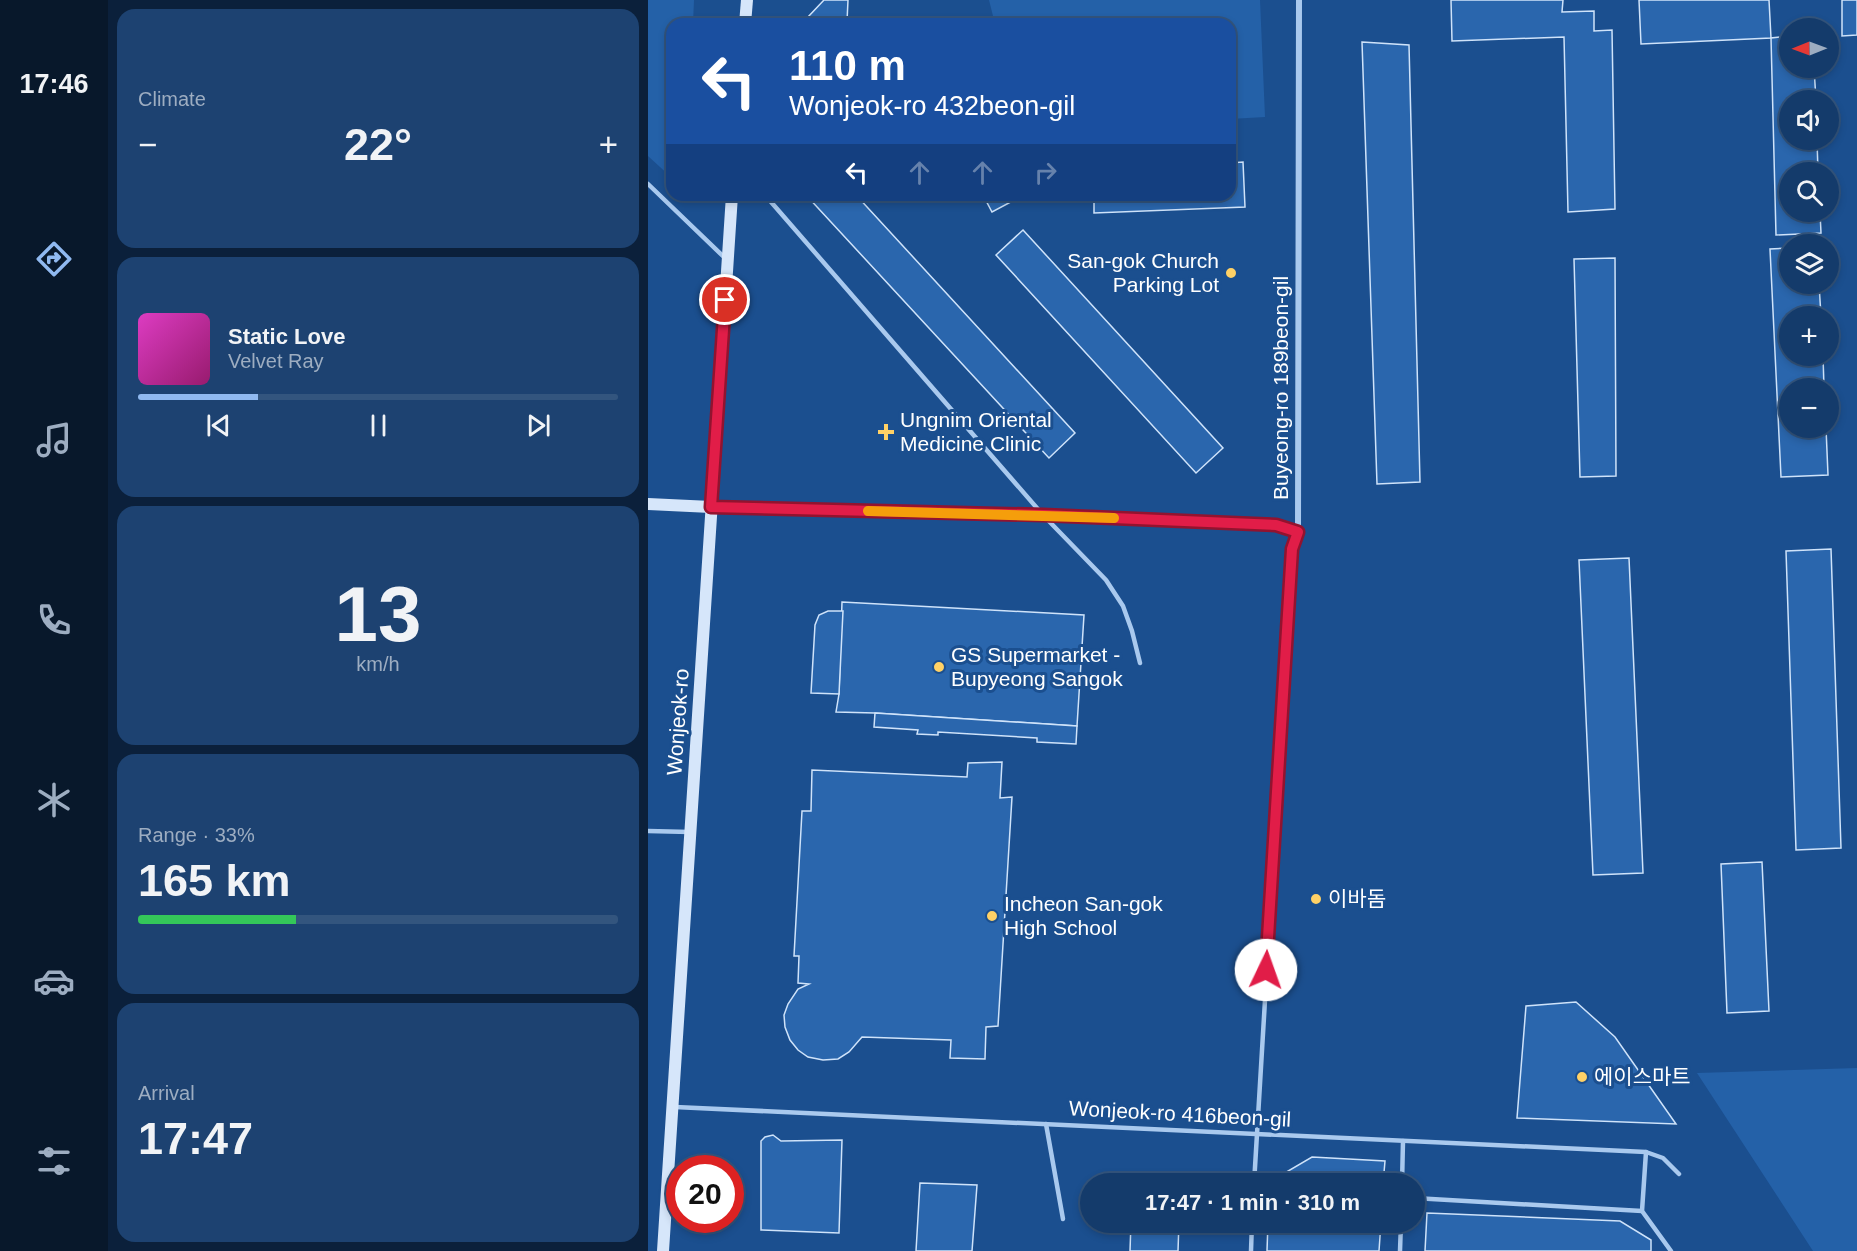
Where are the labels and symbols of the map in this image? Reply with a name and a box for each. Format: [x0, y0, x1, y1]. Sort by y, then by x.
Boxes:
north arrow [1779, 18, 1839, 78]
place label: San-gok Church Parking Lot [1067, 249, 1219, 296]
marker: San-gok Church Parking Lot [1224, 266, 1238, 280]
pin [699, 274, 750, 325]
street label: Buyeong-ro 189beon-gil [1269, 276, 1292, 500]
place label: Ungnim Oriental Medicine Clinic [900, 408, 1052, 455]
marker: Ungnim Oriental Medicine Clinic [877, 423, 895, 441]
place label: GS Supermarket - Bupyeong Sangok [951, 643, 1123, 690]
marker: GS Supermarket - Bupyeong Sangok [932, 660, 946, 674]
street label: Wonjeok-ro [662, 668, 693, 776]
place label: 이바돔 [1328, 887, 1386, 910]
place label: Incheon San-gok High School [1004, 892, 1163, 939]
marker: 이바돔 [1309, 892, 1323, 906]
marker: Incheon San-gok High School [985, 909, 999, 923]
position arrow [1234, 938, 1298, 1002]
place label: 에이스마트 [1594, 1065, 1691, 1088]
marker: 에이스마트 [1575, 1070, 1589, 1084]
street label: Wonjeok-ro 416beon-gil [1068, 1096, 1292, 1131]
speed limit sign: 20 [666, 1155, 744, 1233]

